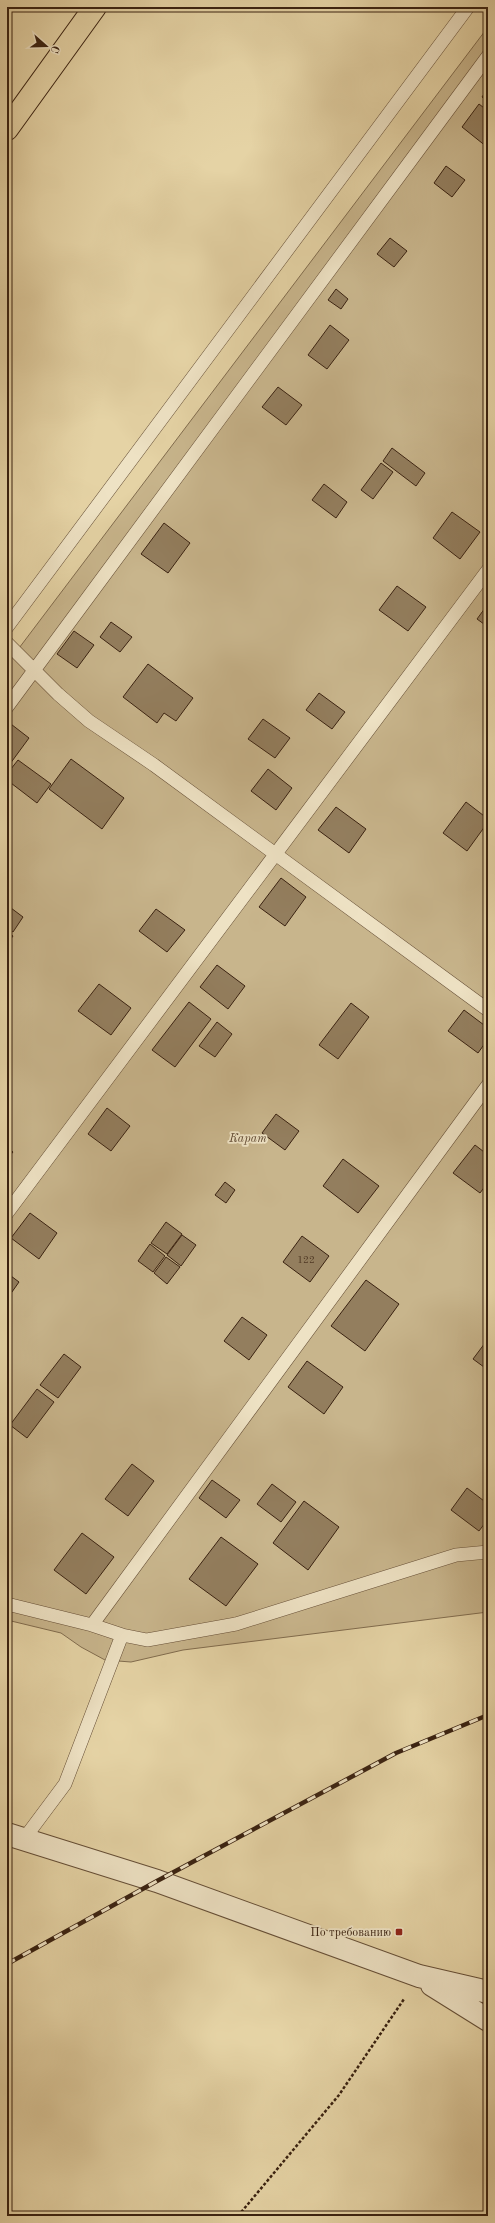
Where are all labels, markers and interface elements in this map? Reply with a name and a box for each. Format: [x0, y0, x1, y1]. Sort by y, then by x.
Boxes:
north arrow [26, 26, 66, 66]
text: С [48, 44, 60, 54]
park label: Карат [228, 1133, 267, 1145]
house number: 122 [297, 1255, 315, 1265]
place label: По требованию [310, 1927, 391, 1939]
marker: По требованию [394, 1927, 404, 1937]

